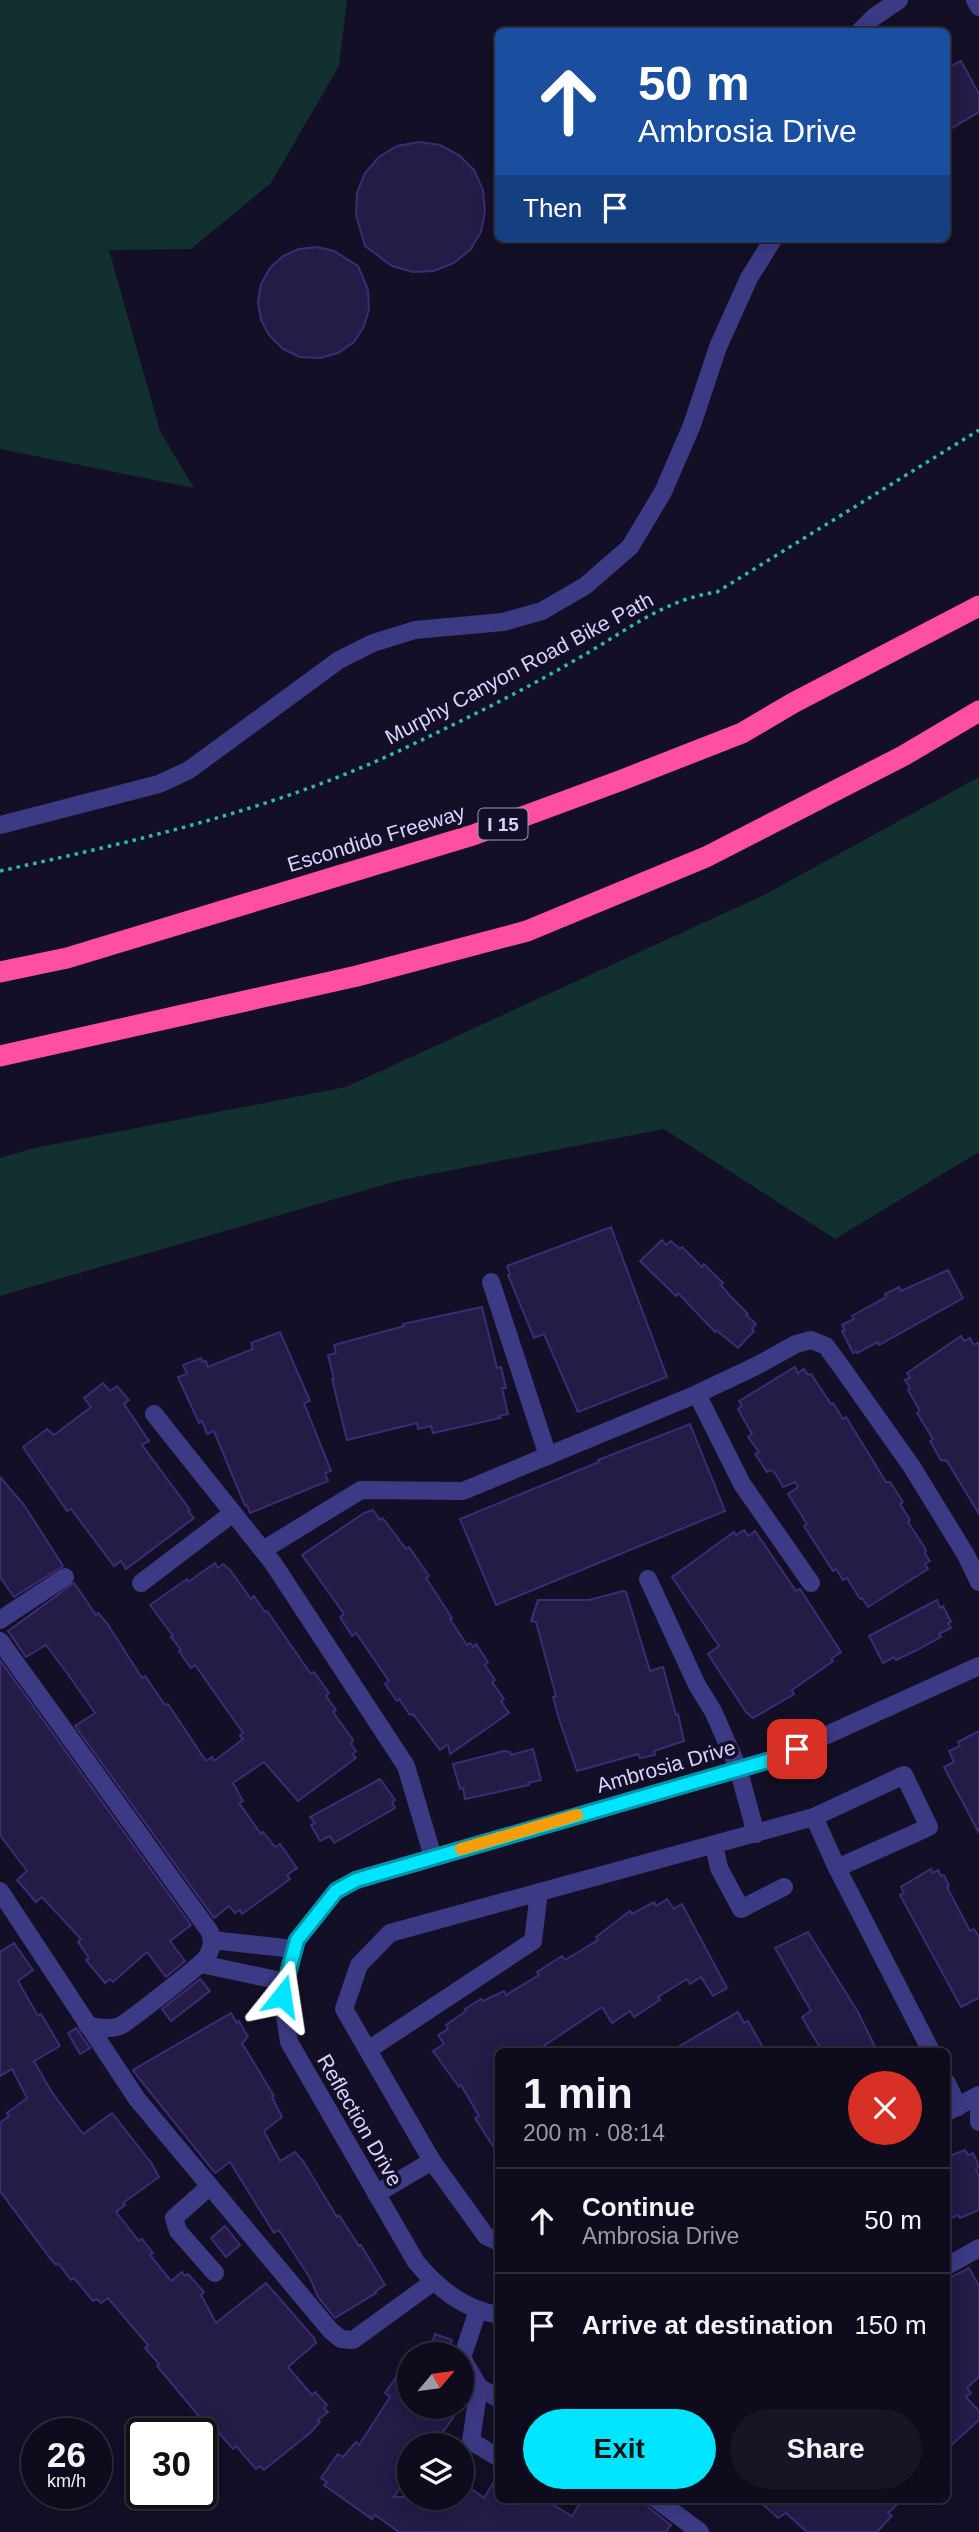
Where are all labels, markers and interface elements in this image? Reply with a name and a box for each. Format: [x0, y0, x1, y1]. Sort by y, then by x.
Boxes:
icon: ahead [523, 56, 614, 147]
text: 50 m [638, 56, 750, 110]
text: Ambrosia Drive [638, 113, 857, 149]
icon: arrive [596, 189, 634, 227]
text: Then [523, 193, 582, 223]
street label: Murphy Canyon Road Bike Path [381, 587, 657, 749]
street label: Escondido Freeway [284, 800, 468, 876]
road number: I 15 [478, 808, 528, 839]
pin [767, 1719, 827, 1779]
icon: arrive [778, 1730, 816, 1768]
street label: Ambrosia Drive [594, 1735, 738, 1797]
position arrow [245, 1959, 319, 2033]
street label: Reflection Drive [313, 2050, 407, 2190]
text: 1 min [523, 2070, 633, 2117]
button: close [848, 2071, 922, 2145]
text: 200 m · 08:14 [523, 2120, 665, 2146]
text: Continue [582, 2192, 695, 2222]
icon: ahead [523, 2202, 561, 2240]
text: 50 m [864, 2205, 922, 2235]
text: Ambrosia Drive [582, 2223, 739, 2249]
icon: arrive [523, 2307, 561, 2345]
text: Arrive at destination [582, 2310, 833, 2340]
text: 150 m [854, 2310, 927, 2340]
north arrow [397, 2342, 474, 2418]
map controls [397, 2342, 474, 2510]
button: Exit [523, 2409, 716, 2489]
button: Share [730, 2409, 922, 2489]
speed limit sign: 30 [126, 2418, 217, 2509]
button: layers [397, 2433, 474, 2510]
text: 26 [47, 2435, 86, 2474]
text: km/h [47, 2471, 86, 2491]

